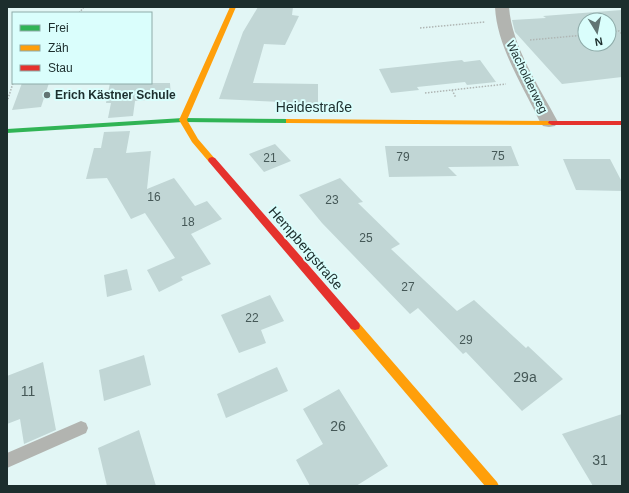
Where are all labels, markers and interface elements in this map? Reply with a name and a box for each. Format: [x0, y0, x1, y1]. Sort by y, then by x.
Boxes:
legend [12, 12, 152, 84]
north arrow [577, 12, 617, 52]
text: Frei [48, 21, 69, 35]
text: N [594, 35, 604, 48]
street label: Wacholderweg [503, 38, 551, 116]
text: Zäh [48, 41, 69, 55]
text: Stau [48, 61, 73, 75]
place label: Erich Kästner Schule [55, 88, 176, 102]
marker: Erich Kästner Schule [42, 90, 52, 100]
street label: Heidestraße [276, 99, 352, 115]
house number: 75 [491, 149, 505, 163]
house number: 79 [396, 150, 410, 164]
house number: 21 [263, 151, 277, 165]
house number: 16 [147, 190, 161, 204]
house number: 23 [325, 193, 339, 207]
street label: Hempbergstraße [266, 203, 347, 293]
house number: 18 [181, 215, 195, 229]
house number: 25 [359, 231, 373, 245]
house number: 27 [401, 280, 415, 294]
house number: 22 [245, 311, 259, 325]
house number: 29 [459, 333, 473, 347]
house number: 29a [513, 369, 537, 385]
house number: 11 [21, 383, 35, 399]
house number: 26 [330, 418, 346, 434]
house number: 31 [592, 452, 608, 468]

